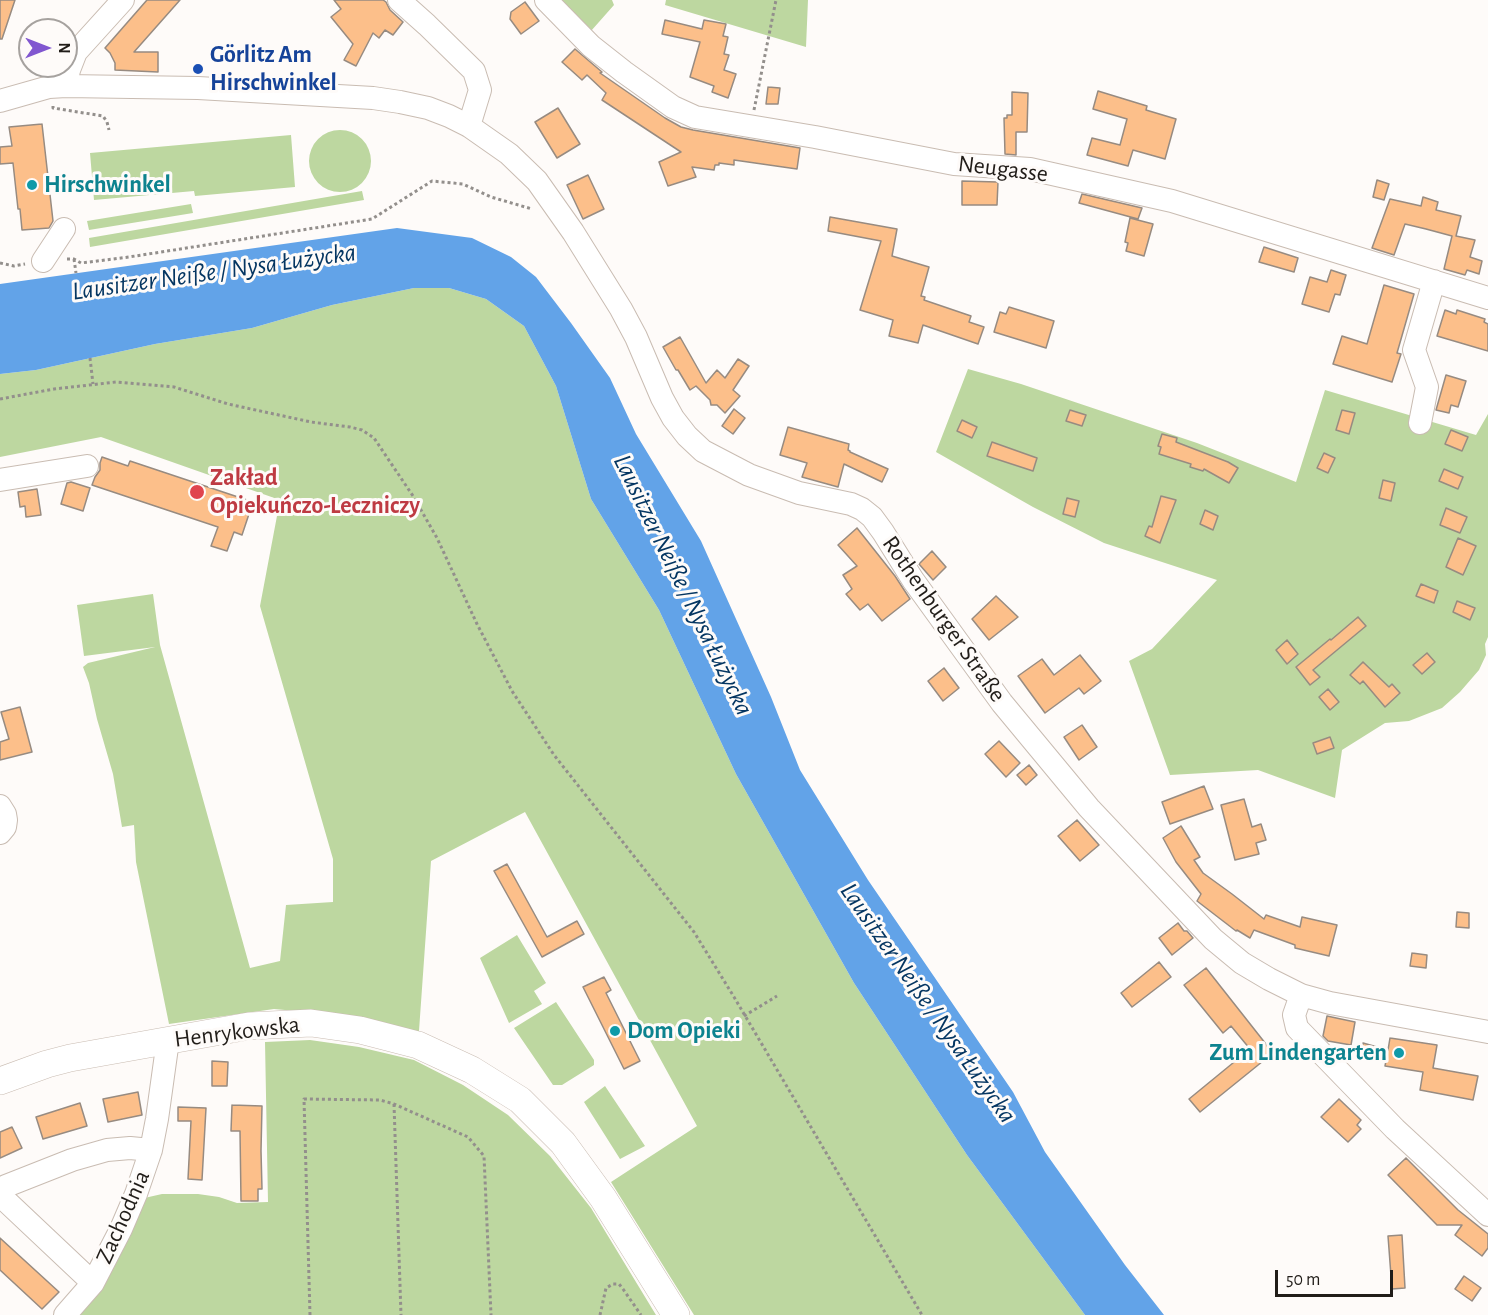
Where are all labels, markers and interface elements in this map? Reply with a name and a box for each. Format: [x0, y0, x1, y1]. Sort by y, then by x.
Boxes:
north arrow [18, 18, 78, 78]
place label: Görlitz Am Hirschwinkel [210, 41, 337, 97]
text: N [56, 42, 72, 54]
marker: Görlitz Am Hirschwinkel [191, 62, 205, 76]
street label: Neugasse [956, 149, 1050, 189]
place label: Hirschwinkel [44, 171, 171, 199]
marker: Hirschwinkel [25, 178, 39, 192]
water label: Lausitzer Neiße / Nysa Łużycka [70, 237, 358, 307]
water label: Lausitzer Neiße / Nysa Łużycka [606, 450, 760, 720]
place label: Zakład Opiekuńczo-Leczniczy [210, 464, 420, 520]
marker: Zakład Opiekuńczo-Leczniczy [188, 483, 206, 501]
street label: Rothenburger Straße [876, 530, 1012, 708]
water label: Lausitzer Neiße / Nysa Łużycka [833, 877, 1023, 1129]
street label: Henrykowska [173, 1010, 301, 1054]
place label: Dom Opieki [627, 1017, 741, 1045]
marker: Dom Opieki [608, 1024, 622, 1038]
place label: Zum Lindengarten [1209, 1039, 1387, 1067]
marker: Zum Lindengarten [1392, 1046, 1406, 1060]
street label: Zachodnia [90, 1166, 156, 1268]
scale bar [1278, 1258, 1396, 1296]
text: 50 m [1286, 1271, 1320, 1289]

